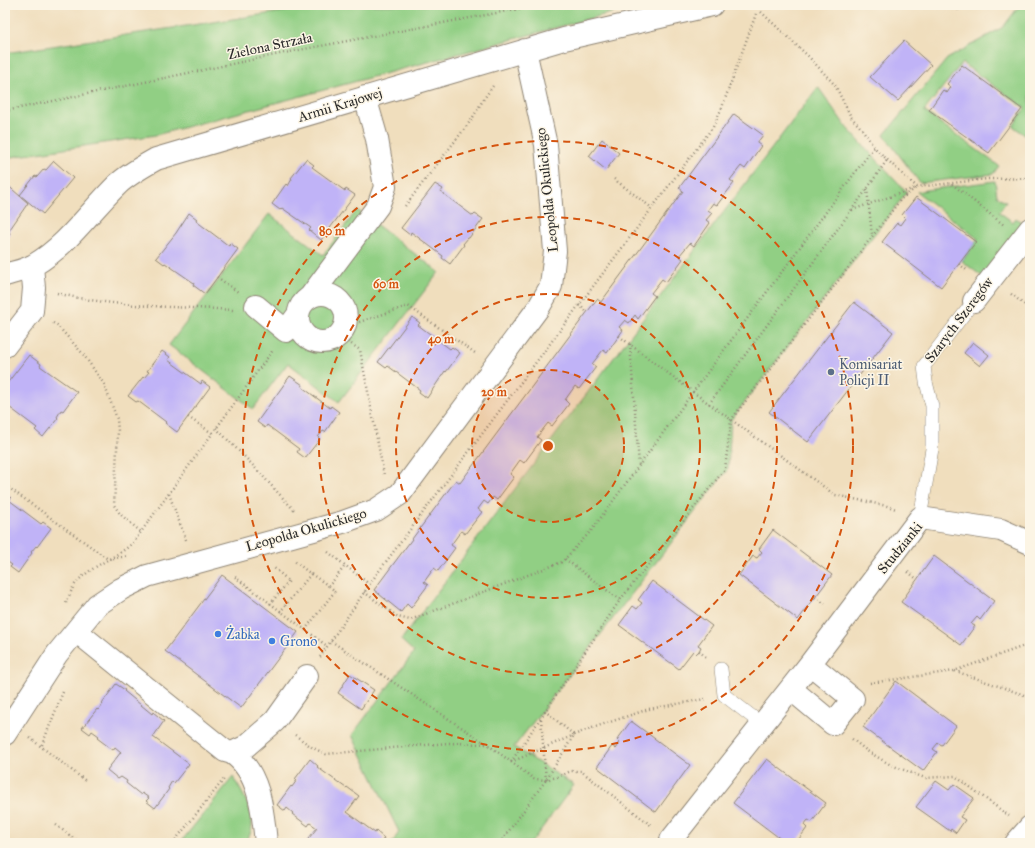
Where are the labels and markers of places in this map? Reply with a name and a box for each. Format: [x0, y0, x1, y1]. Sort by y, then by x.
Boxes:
place label: Komisariat Policji II [839, 356, 902, 389]
marker: Komisariat Policji II [826, 367, 836, 377]
centre of rings [541, 439, 555, 453]
place label: Żabka [226, 625, 260, 643]
marker: Żabka [213, 629, 223, 639]
place label: Grono [280, 633, 317, 650]
marker: Grono [267, 636, 277, 646]

